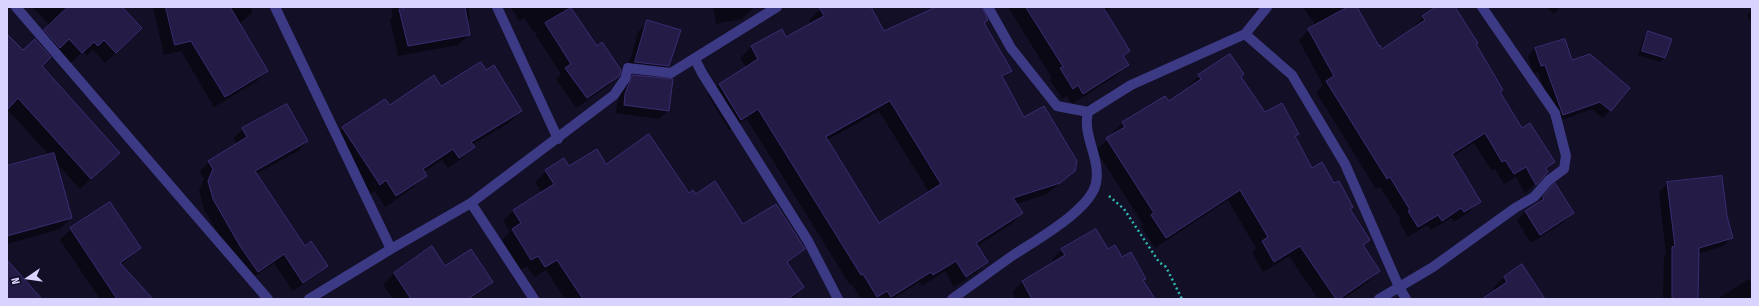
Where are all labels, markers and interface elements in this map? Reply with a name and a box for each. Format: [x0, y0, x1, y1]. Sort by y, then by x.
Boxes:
north arrow [8, 258, 48, 298]
text: N [9, 276, 23, 285]

